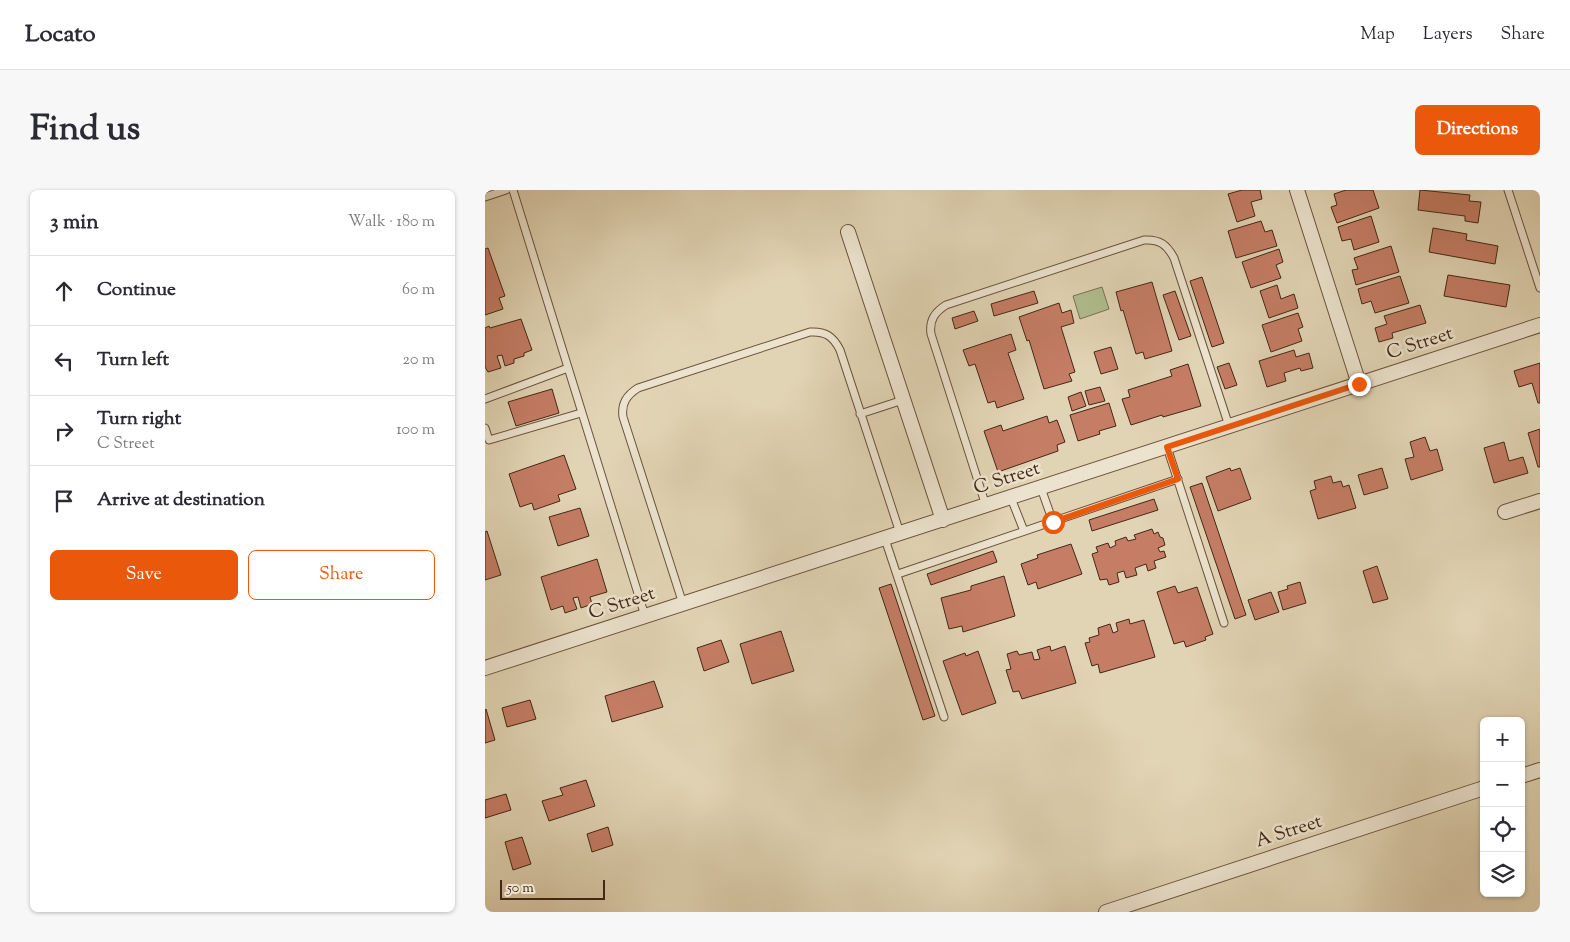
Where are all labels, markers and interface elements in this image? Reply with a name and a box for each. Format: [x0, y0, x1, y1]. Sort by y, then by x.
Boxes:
text: Locato [25, 18, 96, 52]
text: Map [1360, 22, 1395, 48]
text: Layers [1423, 22, 1473, 48]
text: Share [1501, 22, 1545, 48]
text: Find us [30, 105, 140, 156]
button: Directions [1415, 105, 1540, 155]
text: 3 min [50, 208, 99, 238]
text: Walk · 180 m [348, 211, 435, 234]
icon: ahead [50, 277, 78, 305]
text: Continue [97, 277, 176, 304]
text: 60 m [402, 279, 435, 302]
street label: C Street [1383, 320, 1457, 367]
icon: left [50, 347, 78, 375]
text: Turn left [97, 347, 169, 374]
text: 20 m [402, 349, 435, 372]
route end [1348, 373, 1371, 396]
text: Turn right [97, 406, 181, 433]
icon: right [50, 417, 78, 445]
text: 100 m [396, 419, 435, 442]
text: C Street [97, 433, 155, 456]
street label: C Street [970, 455, 1044, 502]
icon: arrive [50, 487, 78, 515]
text: Arrive at destination [97, 487, 265, 514]
route start [1042, 511, 1065, 534]
button: Save [50, 550, 238, 600]
button: Share [248, 550, 435, 600]
street label: C Street [585, 580, 659, 627]
map controls [1480, 717, 1525, 897]
button: + [1480, 717, 1525, 762]
button: − [1480, 762, 1525, 807]
button: locate [1480, 807, 1525, 852]
street label: A Street [1252, 808, 1326, 855]
button: layers [1480, 852, 1525, 897]
scale bar [500, 877, 605, 900]
text: 50 m [507, 879, 534, 899]

